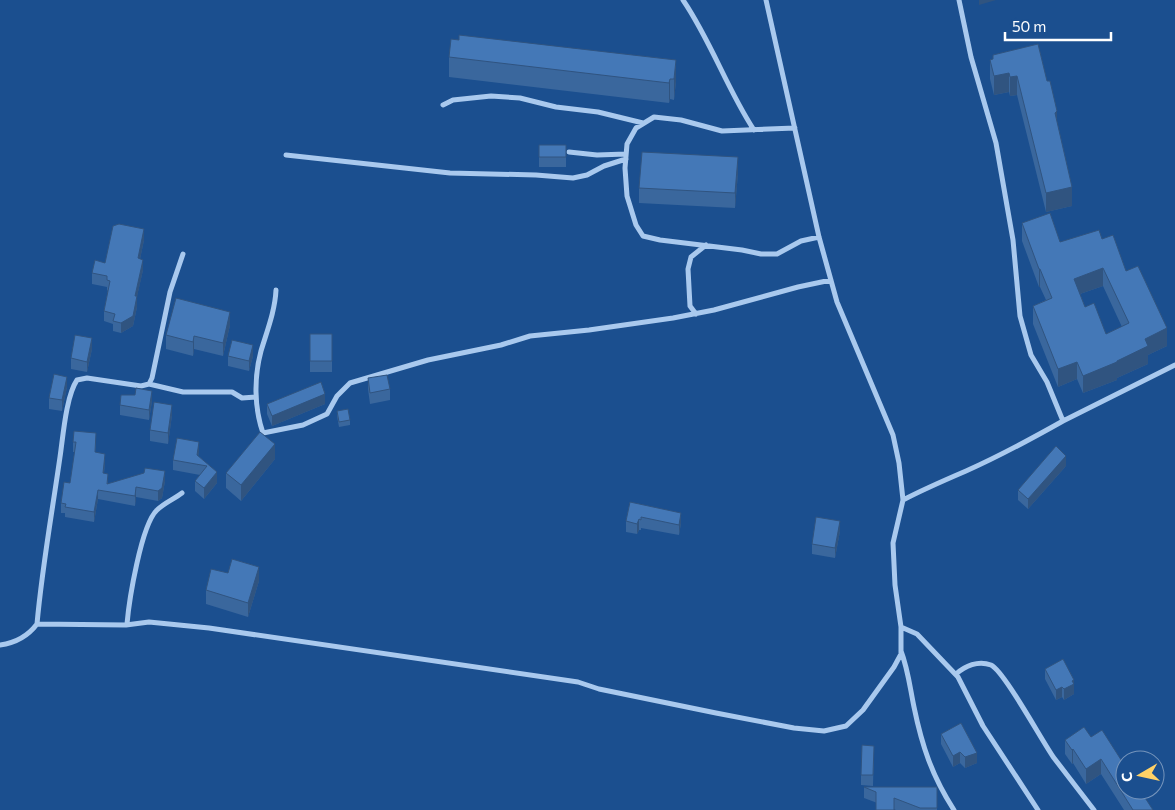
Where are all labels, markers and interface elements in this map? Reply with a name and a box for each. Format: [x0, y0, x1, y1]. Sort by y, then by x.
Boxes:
scale bar [1005, 10, 1111, 42]
text: 50 m [1012, 17, 1046, 35]
north arrow [1115, 750, 1165, 800]
text: С [1118, 771, 1136, 783]

